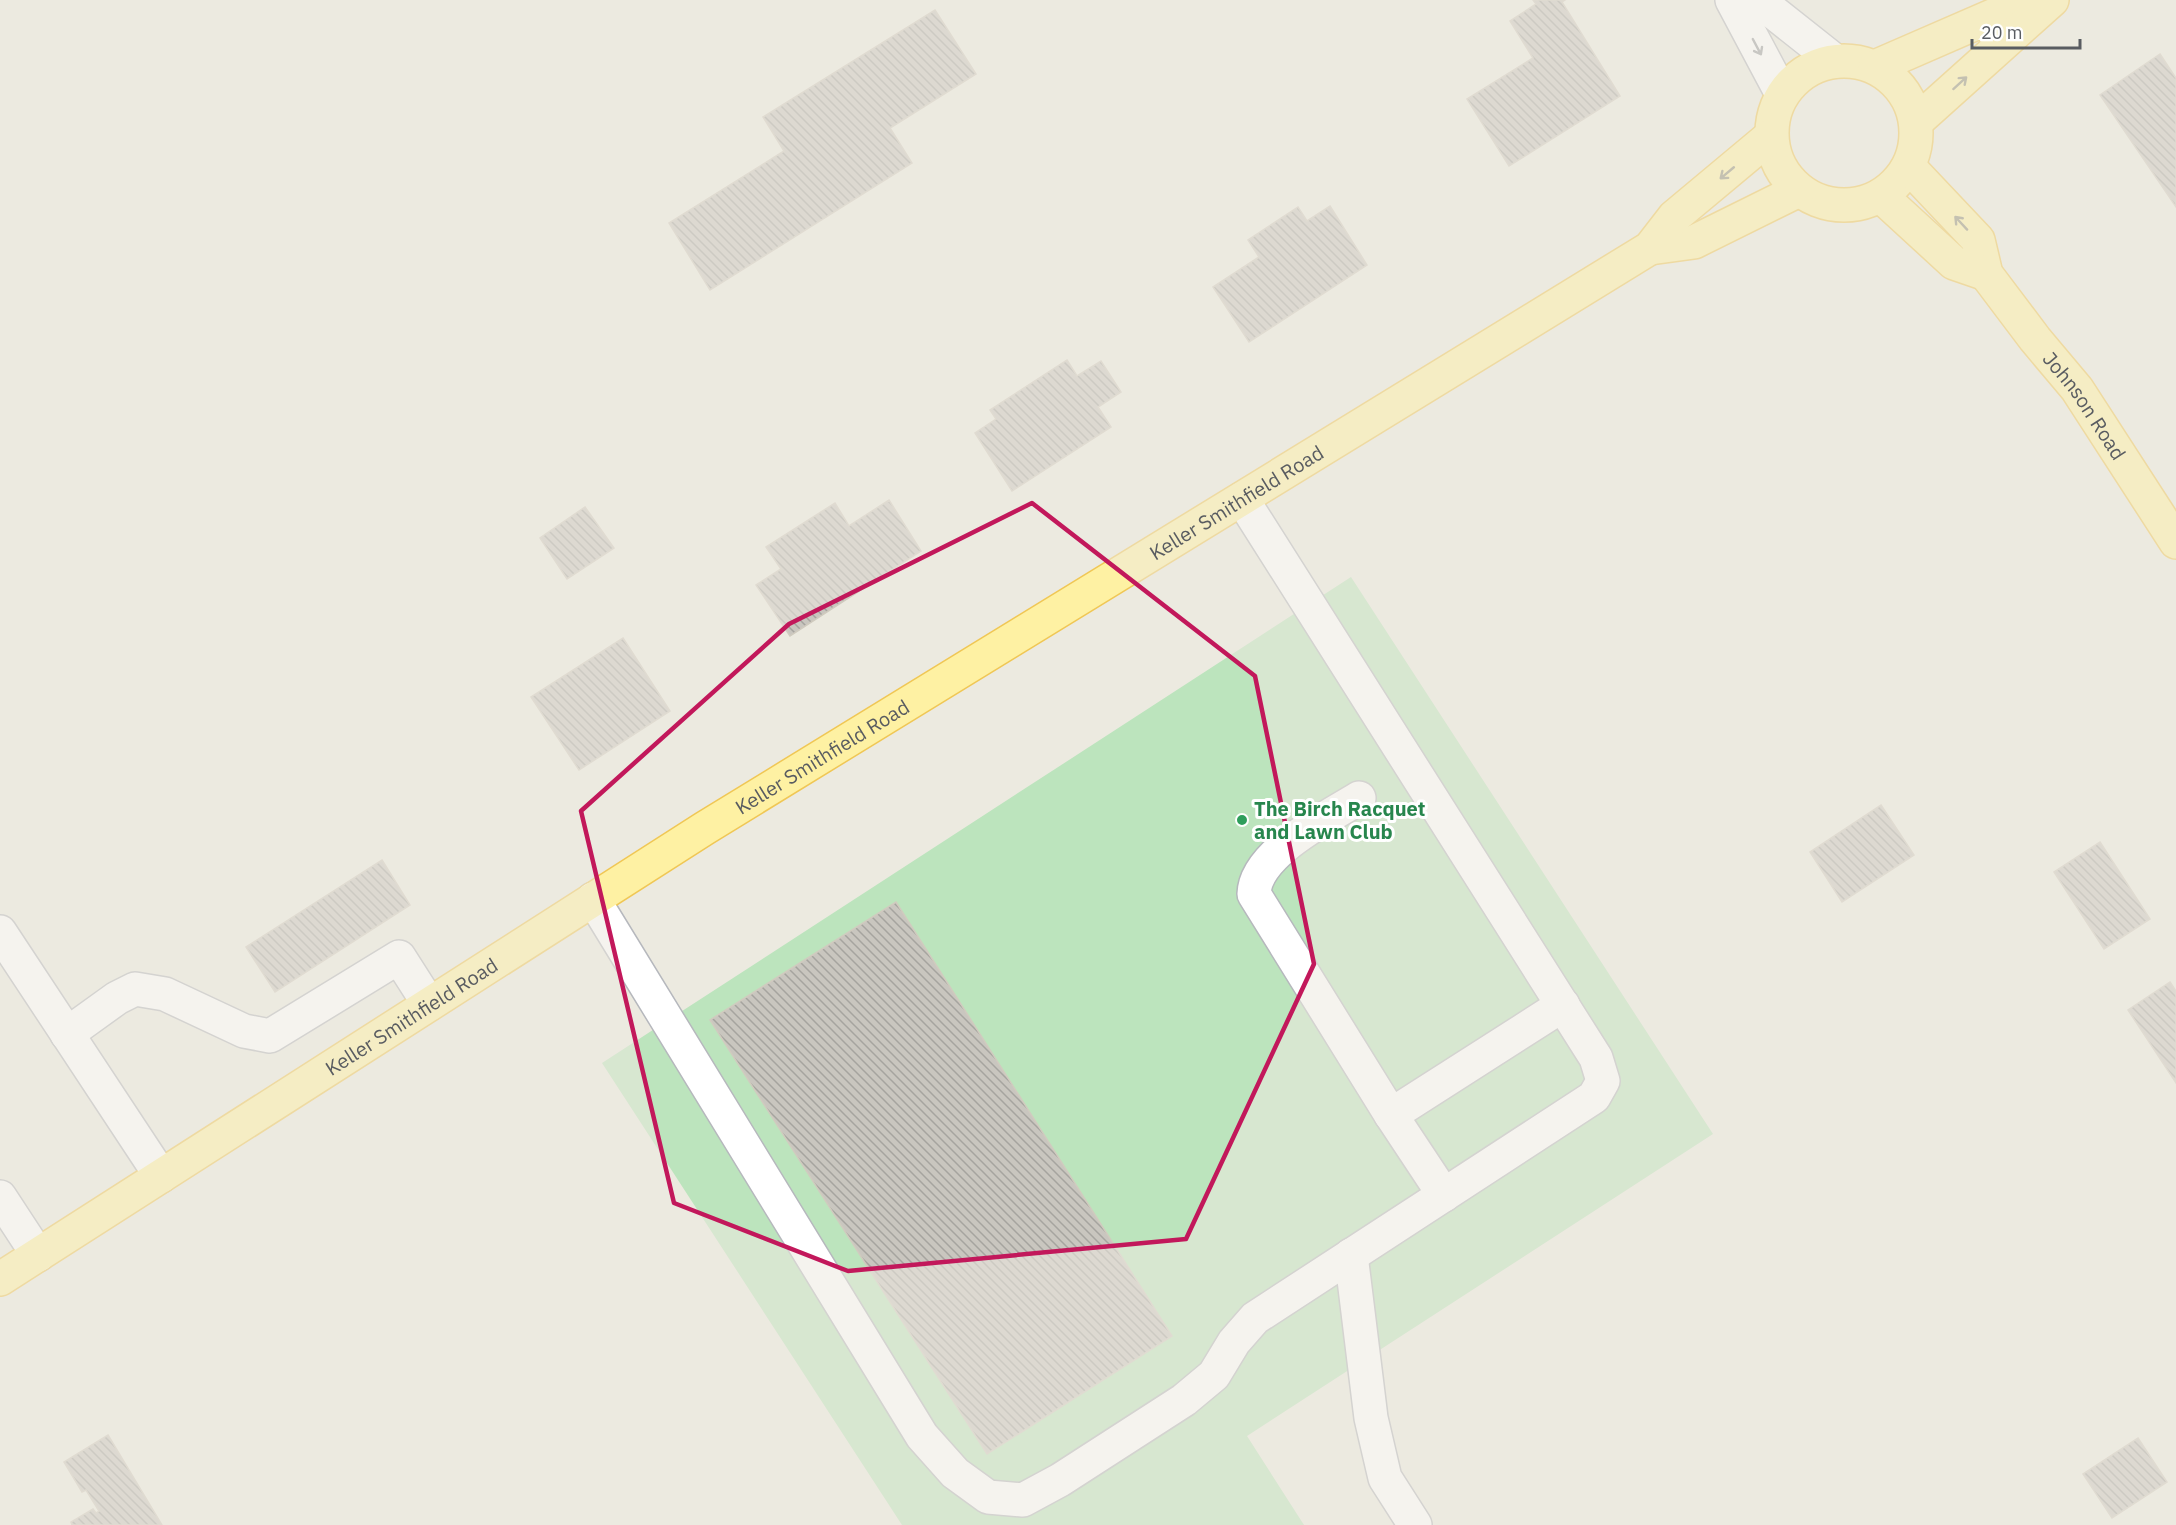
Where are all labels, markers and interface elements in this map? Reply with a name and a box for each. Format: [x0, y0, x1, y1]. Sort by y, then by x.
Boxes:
scale bar [1972, 12, 2080, 50]
text: 20 m [1981, 21, 2023, 44]
one-way arrow [1751, 38, 1763, 55]
one-way arrow [1952, 76, 1967, 90]
one-way arrow [1719, 167, 1735, 180]
one-way arrow [1954, 216, 1968, 231]
street label: Johnson Road [2037, 345, 2133, 465]
street label: Keller Smithfield Road [1144, 438, 1328, 566]
street label: Keller Smithfield Road [730, 693, 914, 820]
place label: The Birch Racquet and Lawn Club [1254, 795, 1425, 845]
marker: The Birch Racquet and Lawn Club [1235, 813, 1249, 827]
street label: Keller Smithfield Road [320, 951, 502, 1081]

